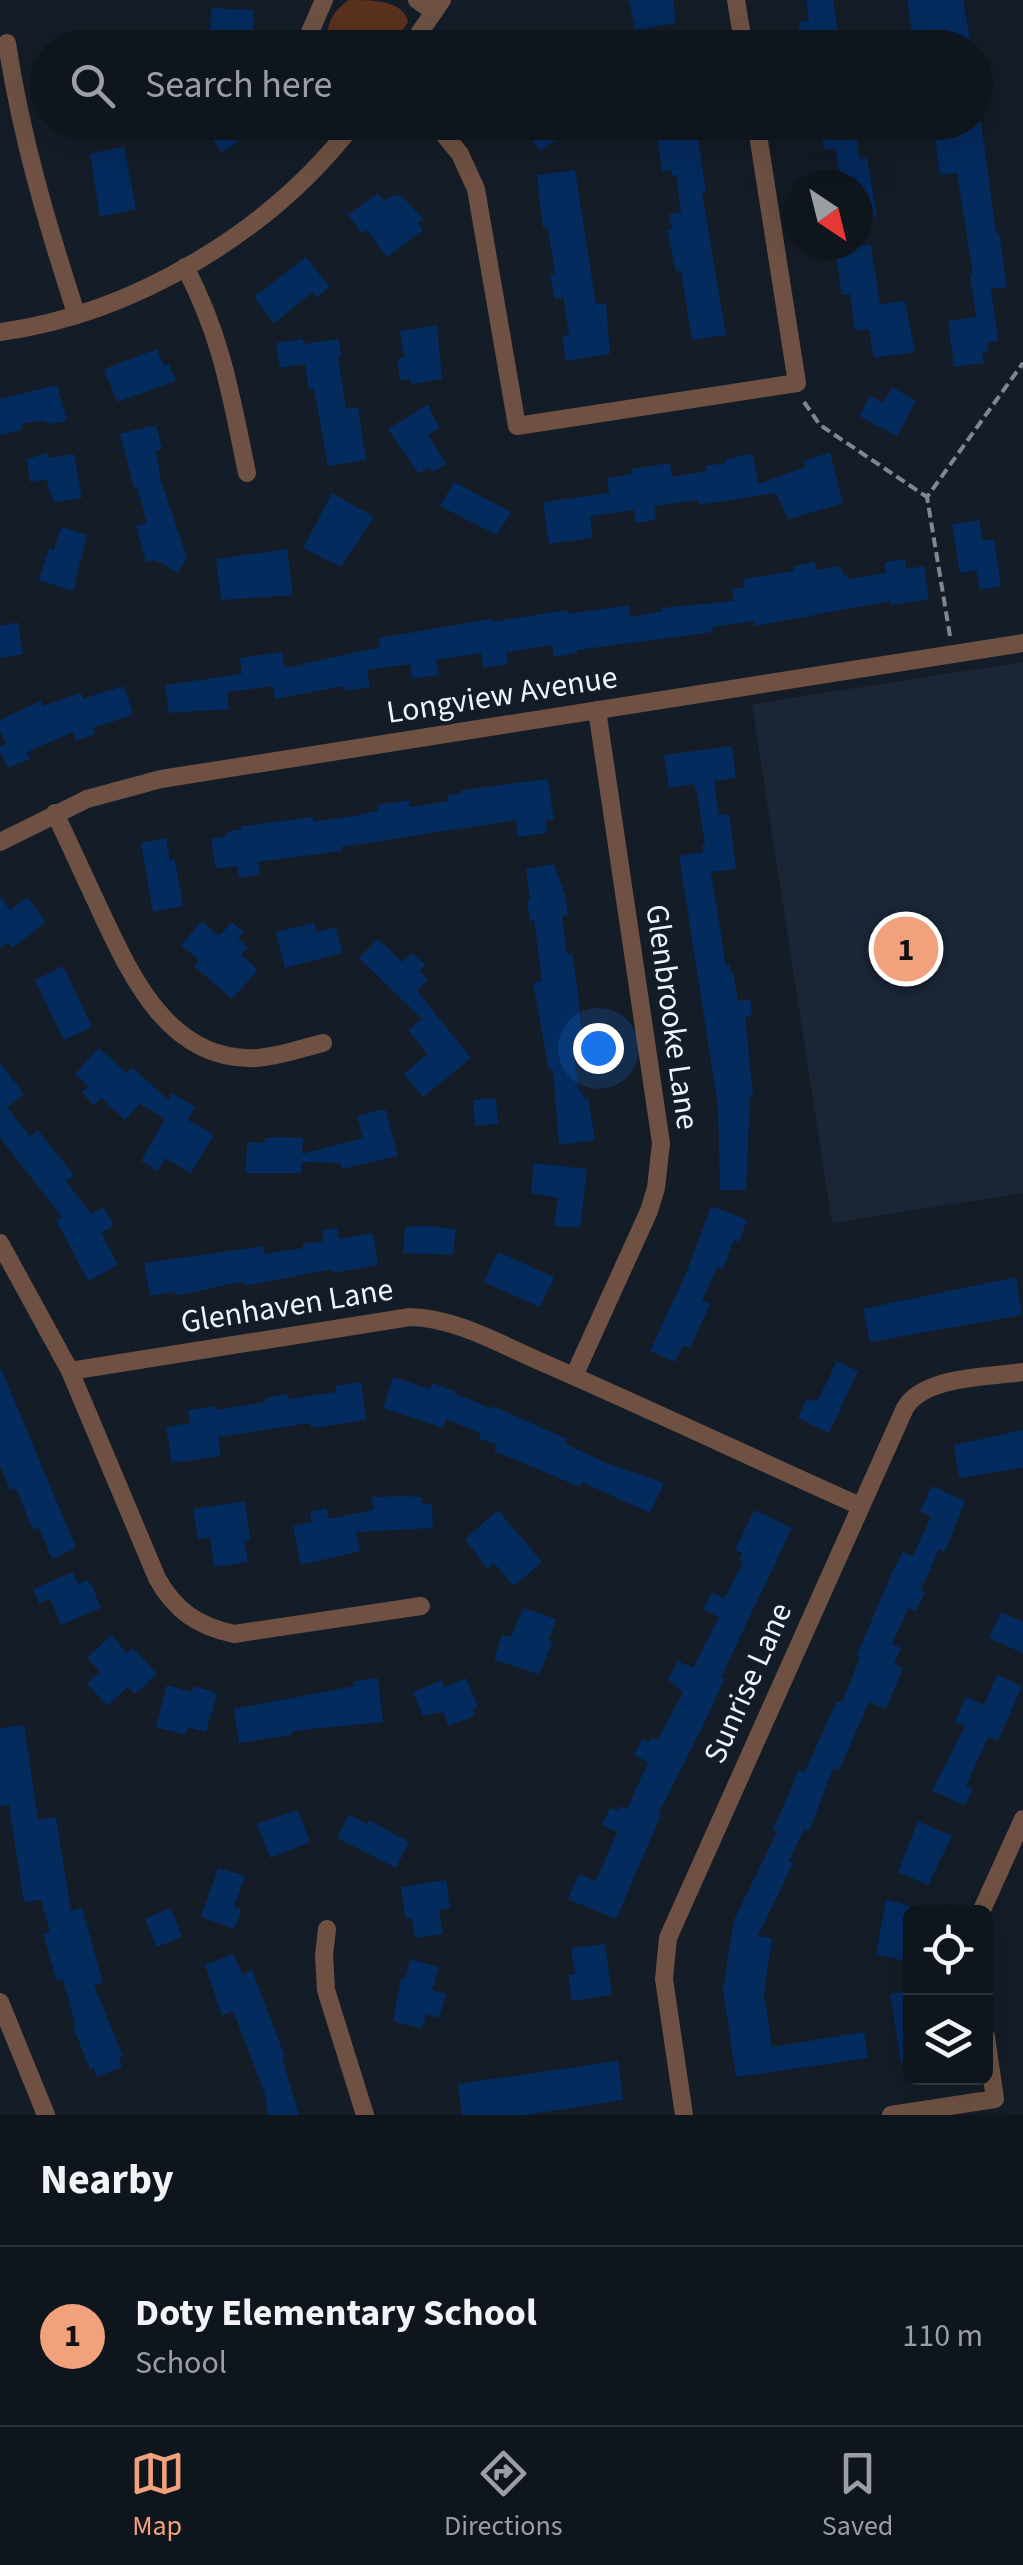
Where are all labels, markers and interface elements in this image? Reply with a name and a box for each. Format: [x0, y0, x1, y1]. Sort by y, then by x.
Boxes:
search box [30, 30, 993, 140]
icon: search [65, 58, 120, 113]
text: Search here [145, 58, 332, 112]
north arrow [783, 170, 873, 260]
street label: Longview Avenue [383, 654, 621, 736]
street label: Glenbrooke Lane [633, 901, 711, 1133]
pin: 1 [874, 912, 938, 986]
your location [573, 1023, 624, 1074]
street label: Glenhaven Lane [177, 1267, 397, 1345]
street label: Sunrise Lane [692, 1595, 804, 1771]
map controls [903, 1905, 993, 2085]
button: locate [903, 1905, 993, 1995]
button: layers [903, 1995, 993, 2085]
text: Nearby [40, 2150, 174, 2210]
text: Doty Elementary School [135, 2286, 537, 2340]
text: 1 [64, 2313, 81, 2359]
text: 110 m [902, 2313, 983, 2359]
text: School [135, 2340, 227, 2386]
tab: Map [130, 2446, 185, 2546]
tab: Directions [444, 2446, 563, 2546]
tab: Saved [822, 2446, 893, 2546]

